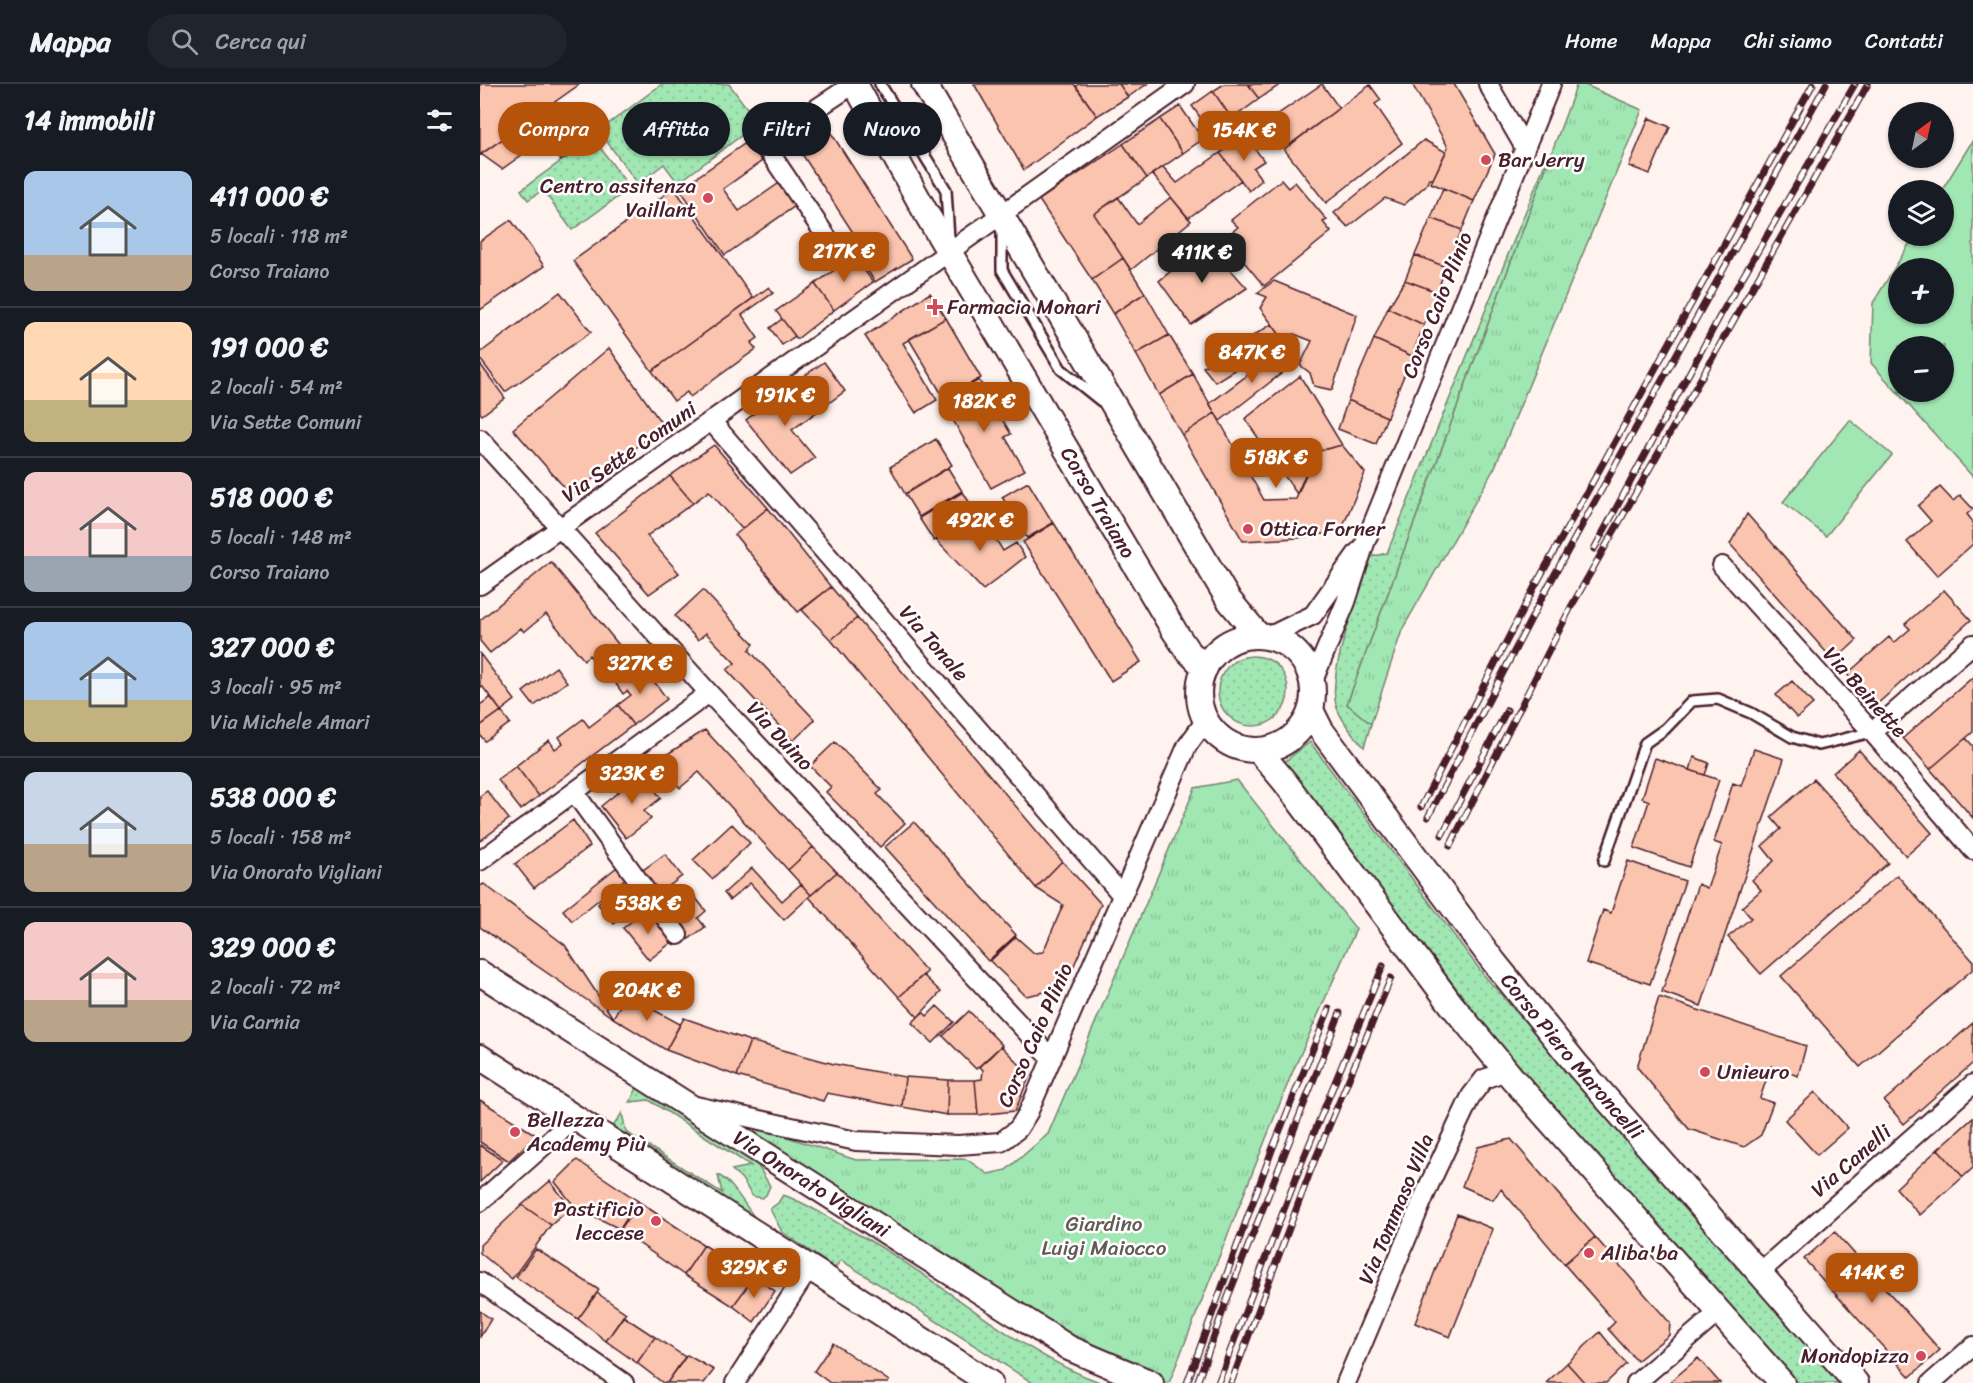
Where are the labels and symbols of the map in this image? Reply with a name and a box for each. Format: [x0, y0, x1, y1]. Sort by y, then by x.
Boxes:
north arrow [1888, 102, 1954, 168]
pin: 154K € [1195, 111, 1293, 162]
place label: Bar Jerry [1498, 141, 1585, 179]
marker: Bar Jerry [1479, 153, 1493, 167]
place label: Centro assitenza Vaillant [540, 167, 696, 229]
marker: Centro assitenza Vaillant [701, 191, 715, 205]
street label: Corso Caio Plinio [1390, 226, 1484, 384]
pin: 217K € [795, 232, 893, 283]
pin: 411K € [1153, 233, 1251, 284]
place label: Farmacia Monari [947, 288, 1102, 326]
marker: Farmacia Monari [928, 300, 942, 314]
pin: 847K € [1203, 333, 1301, 384]
pin: 191K € [736, 376, 834, 427]
pin: 182K € [935, 382, 1033, 433]
street label: Via Sette Comuni [553, 390, 706, 513]
pin: 518K € [1227, 438, 1325, 489]
street label: Corso Traiano [1050, 439, 1146, 566]
pin: 492K € [931, 501, 1029, 552]
place label: Ottica Forner [1260, 510, 1386, 548]
marker: Ottica Forner [1241, 522, 1255, 536]
street label: Via Tonale [889, 596, 979, 691]
street label: Via Beinette [1813, 637, 1917, 747]
pin: 327K € [591, 644, 689, 695]
street label: Via Duino [737, 692, 823, 781]
pin: 323K € [583, 754, 681, 805]
pin: 538K € [599, 884, 697, 935]
street label: Corso Caio Plinio [986, 956, 1084, 1114]
street label: Corso Piero Maroncelli [1490, 964, 1654, 1149]
pin: 204K € [598, 971, 696, 1022]
place label: Unieuro [1717, 1053, 1790, 1091]
marker: Unieuro [1698, 1065, 1712, 1079]
place label: Bellezza Academy Più [526, 1101, 647, 1163]
street label: Via Canelli [1802, 1114, 1901, 1207]
street label: Via Onorato Vigliani [725, 1120, 899, 1249]
marker: Bellezza Academy Più [508, 1125, 522, 1139]
street label: Via Tommaso Villa [1347, 1127, 1445, 1291]
place label: Pastificio leccese [554, 1190, 644, 1252]
park label: Giardino Luigi Maiocco [1042, 1205, 1167, 1267]
marker: Pastificio leccese [649, 1214, 663, 1228]
place label: Aliba'ba [1600, 1234, 1678, 1272]
marker: Aliba'ba [1582, 1246, 1596, 1260]
pin: 329K € [705, 1248, 803, 1299]
pin: 414K € [1823, 1253, 1921, 1304]
place label: Mondopizza [1801, 1337, 1909, 1375]
marker: Mondopizza [1914, 1349, 1928, 1363]

